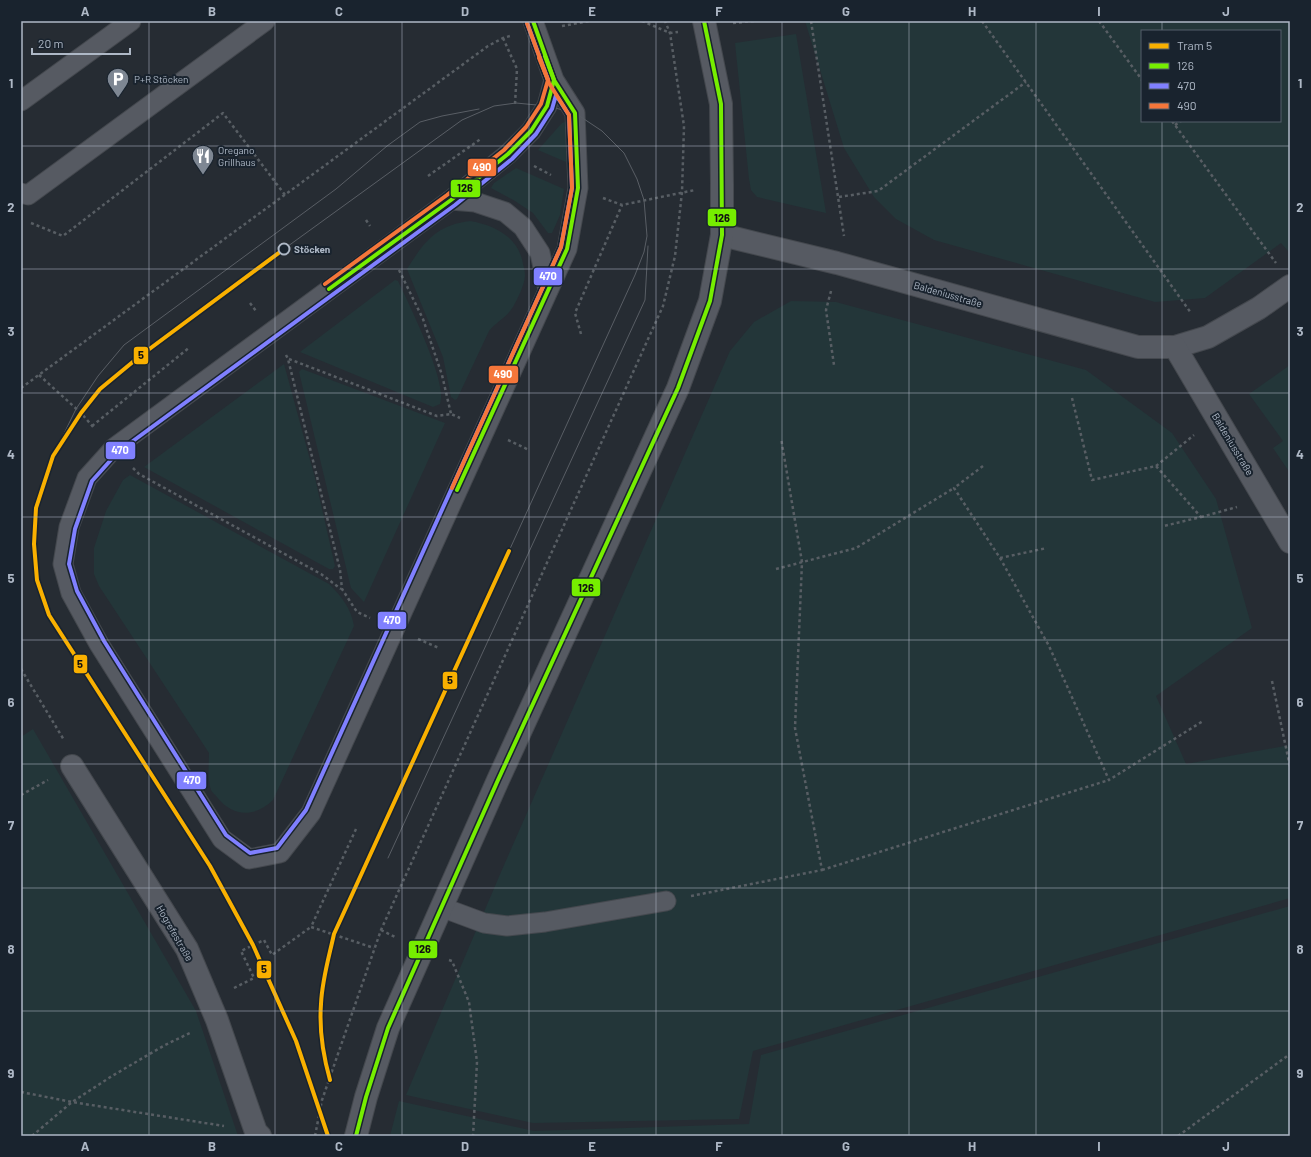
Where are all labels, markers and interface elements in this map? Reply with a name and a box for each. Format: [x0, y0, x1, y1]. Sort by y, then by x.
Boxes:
text: A [81, 3, 90, 19]
text: B [208, 3, 216, 19]
text: C [335, 3, 343, 19]
text: D [461, 3, 469, 19]
text: E [588, 3, 596, 19]
text: F [715, 3, 723, 19]
text: G [842, 3, 850, 19]
text: H [968, 3, 976, 19]
text: I [1097, 3, 1101, 19]
text: J [1222, 3, 1230, 19]
scale bar [32, 30, 130, 56]
legend [1141, 30, 1281, 122]
text: 20 m [38, 36, 64, 50]
text: Tram 5 [1177, 38, 1212, 52]
text: 126 [1177, 58, 1194, 72]
parking icon: P+R Stöcken [105, 66, 131, 99]
place label: P+R Stöcken [134, 73, 188, 85]
text: 1 [9, 75, 13, 91]
text: 1 [1298, 75, 1302, 91]
text: 470 [1177, 78, 1196, 92]
text: 490 [1177, 98, 1197, 112]
restaurant icon: Oregano Grillhaus [190, 143, 216, 176]
place label: Oregano Grillhaus [218, 144, 256, 168]
line badge: 490 [467, 158, 497, 177]
text: 490 [473, 160, 491, 173]
line badge: 126 [450, 179, 481, 198]
text: 126 [457, 181, 473, 194]
text: 2 [7, 199, 15, 215]
text: 2 [1296, 199, 1304, 215]
line badge: 126 [707, 208, 737, 227]
text: 126 [714, 211, 730, 224]
marker: Stöcken [277, 242, 291, 256]
place label: Stöcken [294, 243, 330, 255]
line badge: 470 [533, 267, 563, 286]
text: 470 [539, 269, 557, 282]
street label: Baldeniusstraße [912, 279, 984, 309]
text: 3 [7, 323, 15, 339]
text: 3 [1296, 323, 1304, 339]
line badge: 5 [133, 346, 149, 365]
text: 5 [138, 348, 144, 361]
line badge: 490 [488, 365, 519, 384]
text: 490 [494, 367, 512, 380]
street label: Baldeniusstraße [1210, 411, 1256, 477]
line badge: 470 [105, 441, 136, 460]
text: 470 [111, 443, 129, 456]
text: 4 [7, 446, 15, 462]
text: 4 [1296, 446, 1304, 462]
text: 5 [7, 570, 15, 586]
text: 5 [1296, 570, 1304, 586]
line badge: 126 [571, 578, 601, 597]
text: 126 [578, 581, 594, 594]
line badge: 470 [377, 611, 407, 630]
text: 470 [383, 613, 401, 626]
line badge: 5 [73, 654, 88, 674]
text: 5 [77, 657, 83, 670]
line badge: 5 [442, 671, 458, 690]
text: 5 [447, 673, 453, 686]
text: 6 [8, 694, 15, 710]
text: 6 [1297, 694, 1304, 710]
line badge: 470 [176, 771, 207, 790]
text: 470 [183, 773, 201, 786]
text: 7 [8, 817, 15, 833]
text: 7 [1297, 817, 1304, 833]
street label: Hogrefestraße [154, 903, 196, 963]
line badge: 126 [408, 940, 438, 959]
text: 8 [7, 941, 15, 957]
text: 8 [1296, 941, 1304, 957]
text: 126 [415, 942, 431, 955]
line badge: 5 [256, 960, 272, 979]
text: 5 [261, 962, 267, 975]
text: 9 [8, 1065, 15, 1081]
text: 9 [1297, 1065, 1304, 1081]
text: A [81, 1138, 90, 1154]
text: B [208, 1138, 216, 1154]
text: C [335, 1138, 343, 1154]
text: D [461, 1138, 469, 1154]
text: E [588, 1138, 596, 1154]
text: F [715, 1138, 723, 1154]
text: G [842, 1138, 850, 1154]
text: H [968, 1138, 976, 1154]
text: I [1097, 1138, 1101, 1154]
text: J [1222, 1138, 1230, 1154]

